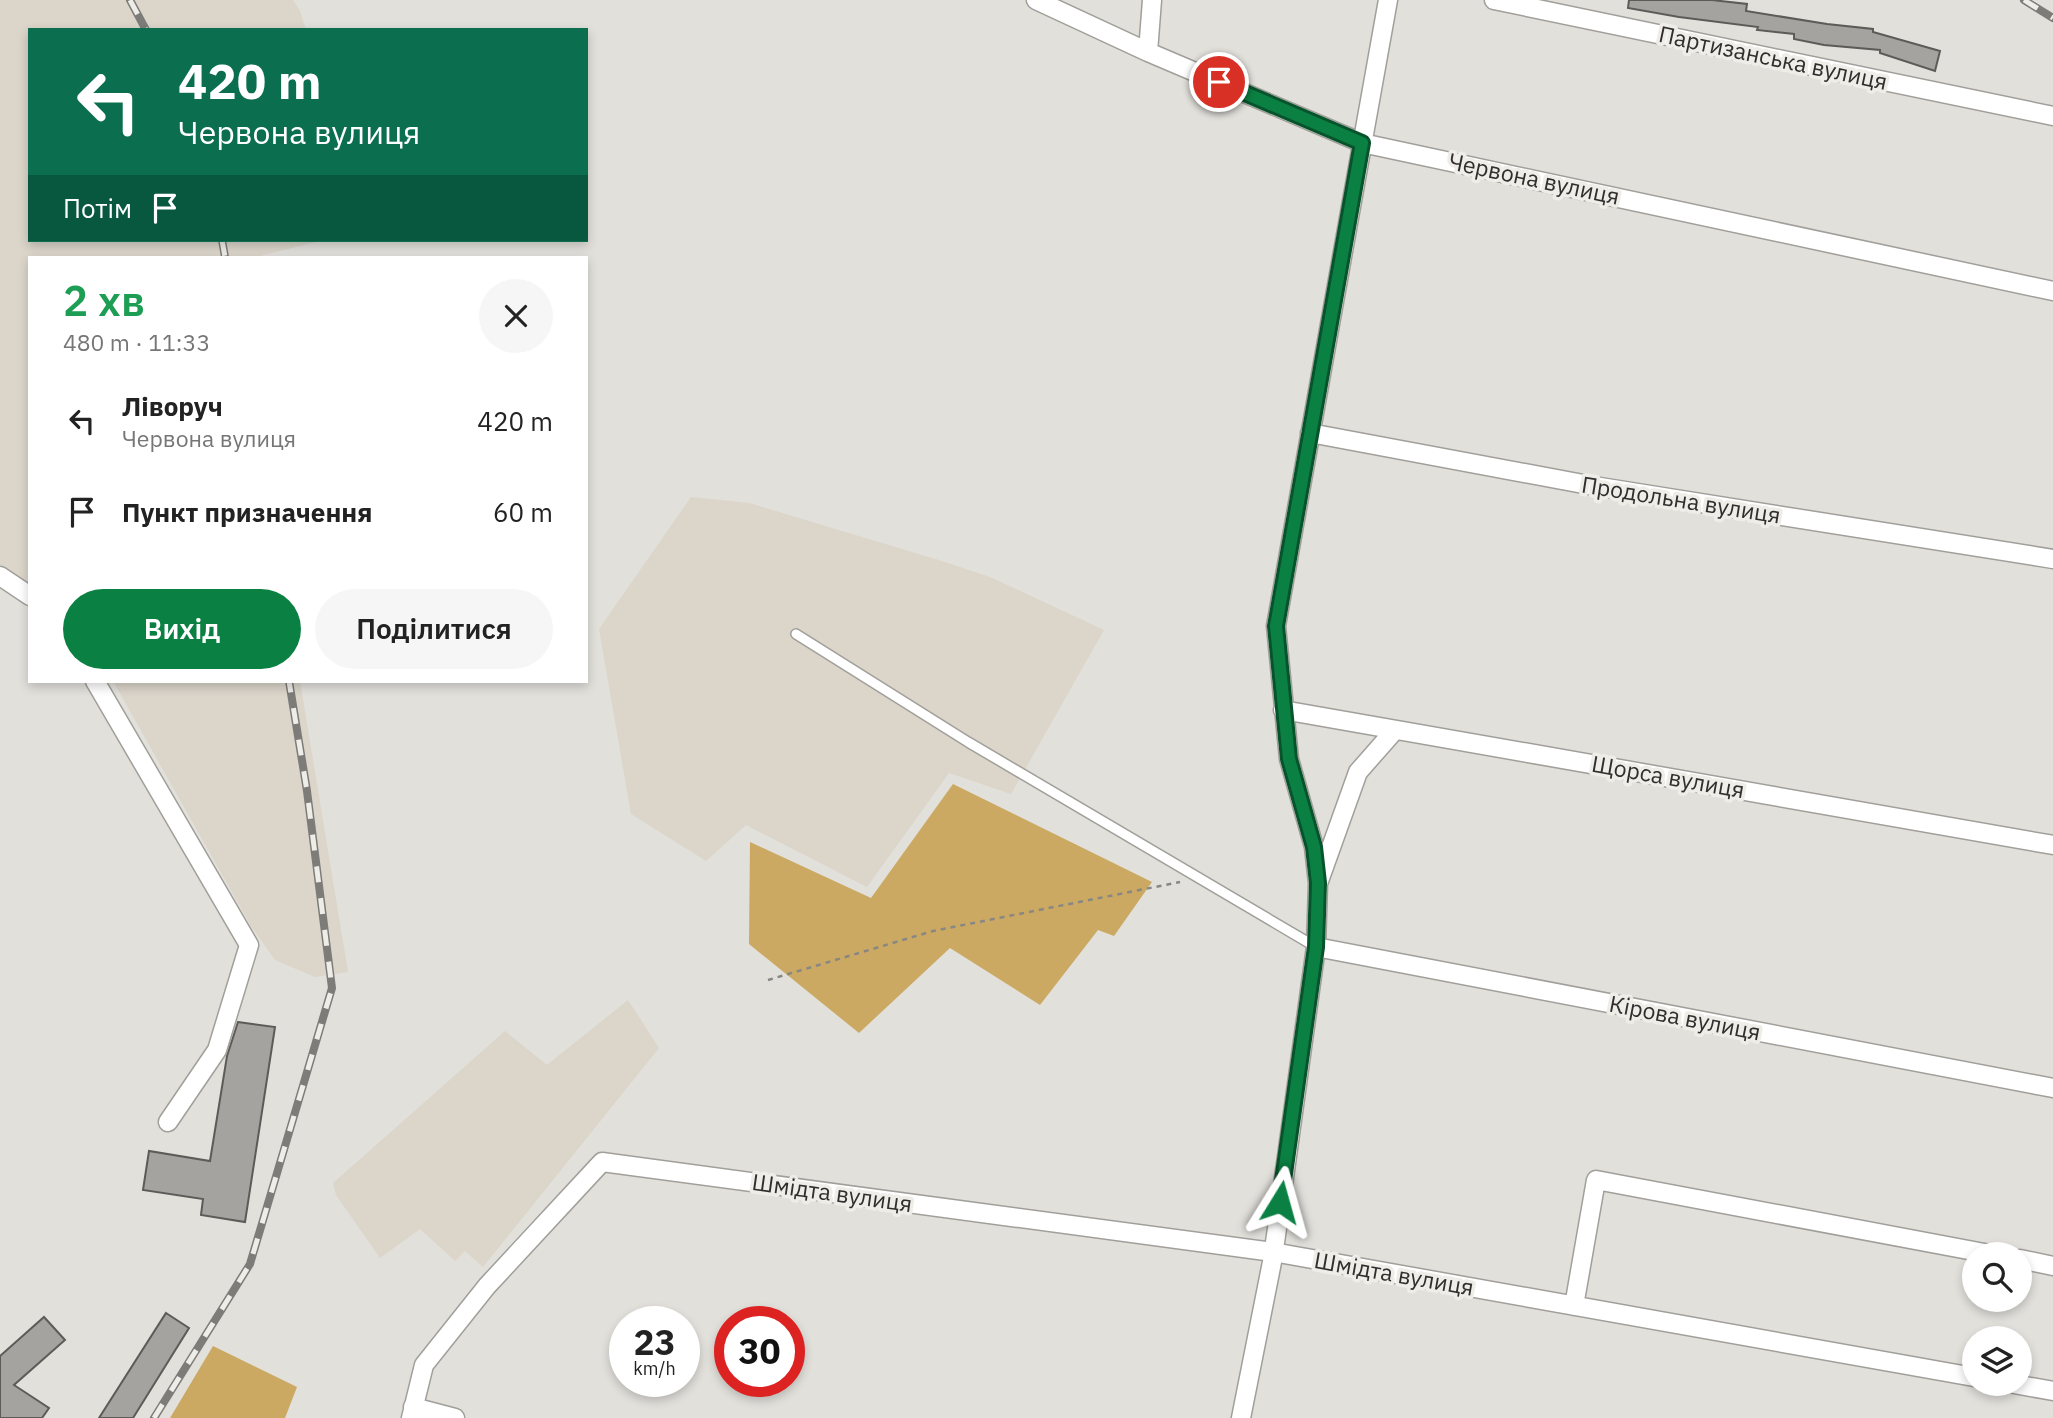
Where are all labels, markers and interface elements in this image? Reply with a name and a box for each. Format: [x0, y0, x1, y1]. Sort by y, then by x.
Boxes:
street label: Партизанська вулиця [1656, 18, 1890, 96]
text: 420 m [178, 49, 322, 112]
pin [1189, 52, 1249, 112]
icon: left [63, 56, 154, 147]
icon: arrive [1200, 63, 1238, 101]
text: Червона вулиця [178, 111, 420, 153]
street label: Червона вулиця [1446, 145, 1622, 211]
icon: arrive [146, 189, 184, 227]
text: Потім [63, 191, 132, 225]
text: 2 хв [63, 273, 145, 328]
button: close [479, 279, 553, 353]
text: 480 m · 11:33 [63, 327, 210, 357]
text: Ліворуч [122, 389, 223, 423]
icon: left [63, 402, 101, 440]
text: 420 m [477, 404, 553, 438]
text: Червона вулиця [122, 423, 296, 453]
street label: Продольна вулиця [1579, 468, 1783, 530]
icon: arrive [63, 493, 101, 531]
text: Пункт призначення [122, 495, 372, 529]
text: 60 m [493, 495, 553, 529]
button: Вихід [63, 589, 301, 669]
button: Поділитися [315, 589, 553, 669]
street label: Щорса вулиця [1589, 748, 1747, 804]
street label: Кірова вулиця [1607, 988, 1764, 1046]
position arrow [1243, 1165, 1317, 1239]
street label: Шмідта вулиця [750, 1166, 914, 1218]
map controls [1962, 1242, 2032, 1396]
button: search [1962, 1242, 2032, 1312]
street label: Шмідта вулиця [1312, 1244, 1476, 1302]
speed limit sign: 30 [714, 1306, 805, 1397]
text: 23 [633, 1319, 676, 1365]
button: layers [1962, 1326, 2032, 1396]
text: km/h [633, 1357, 676, 1380]

